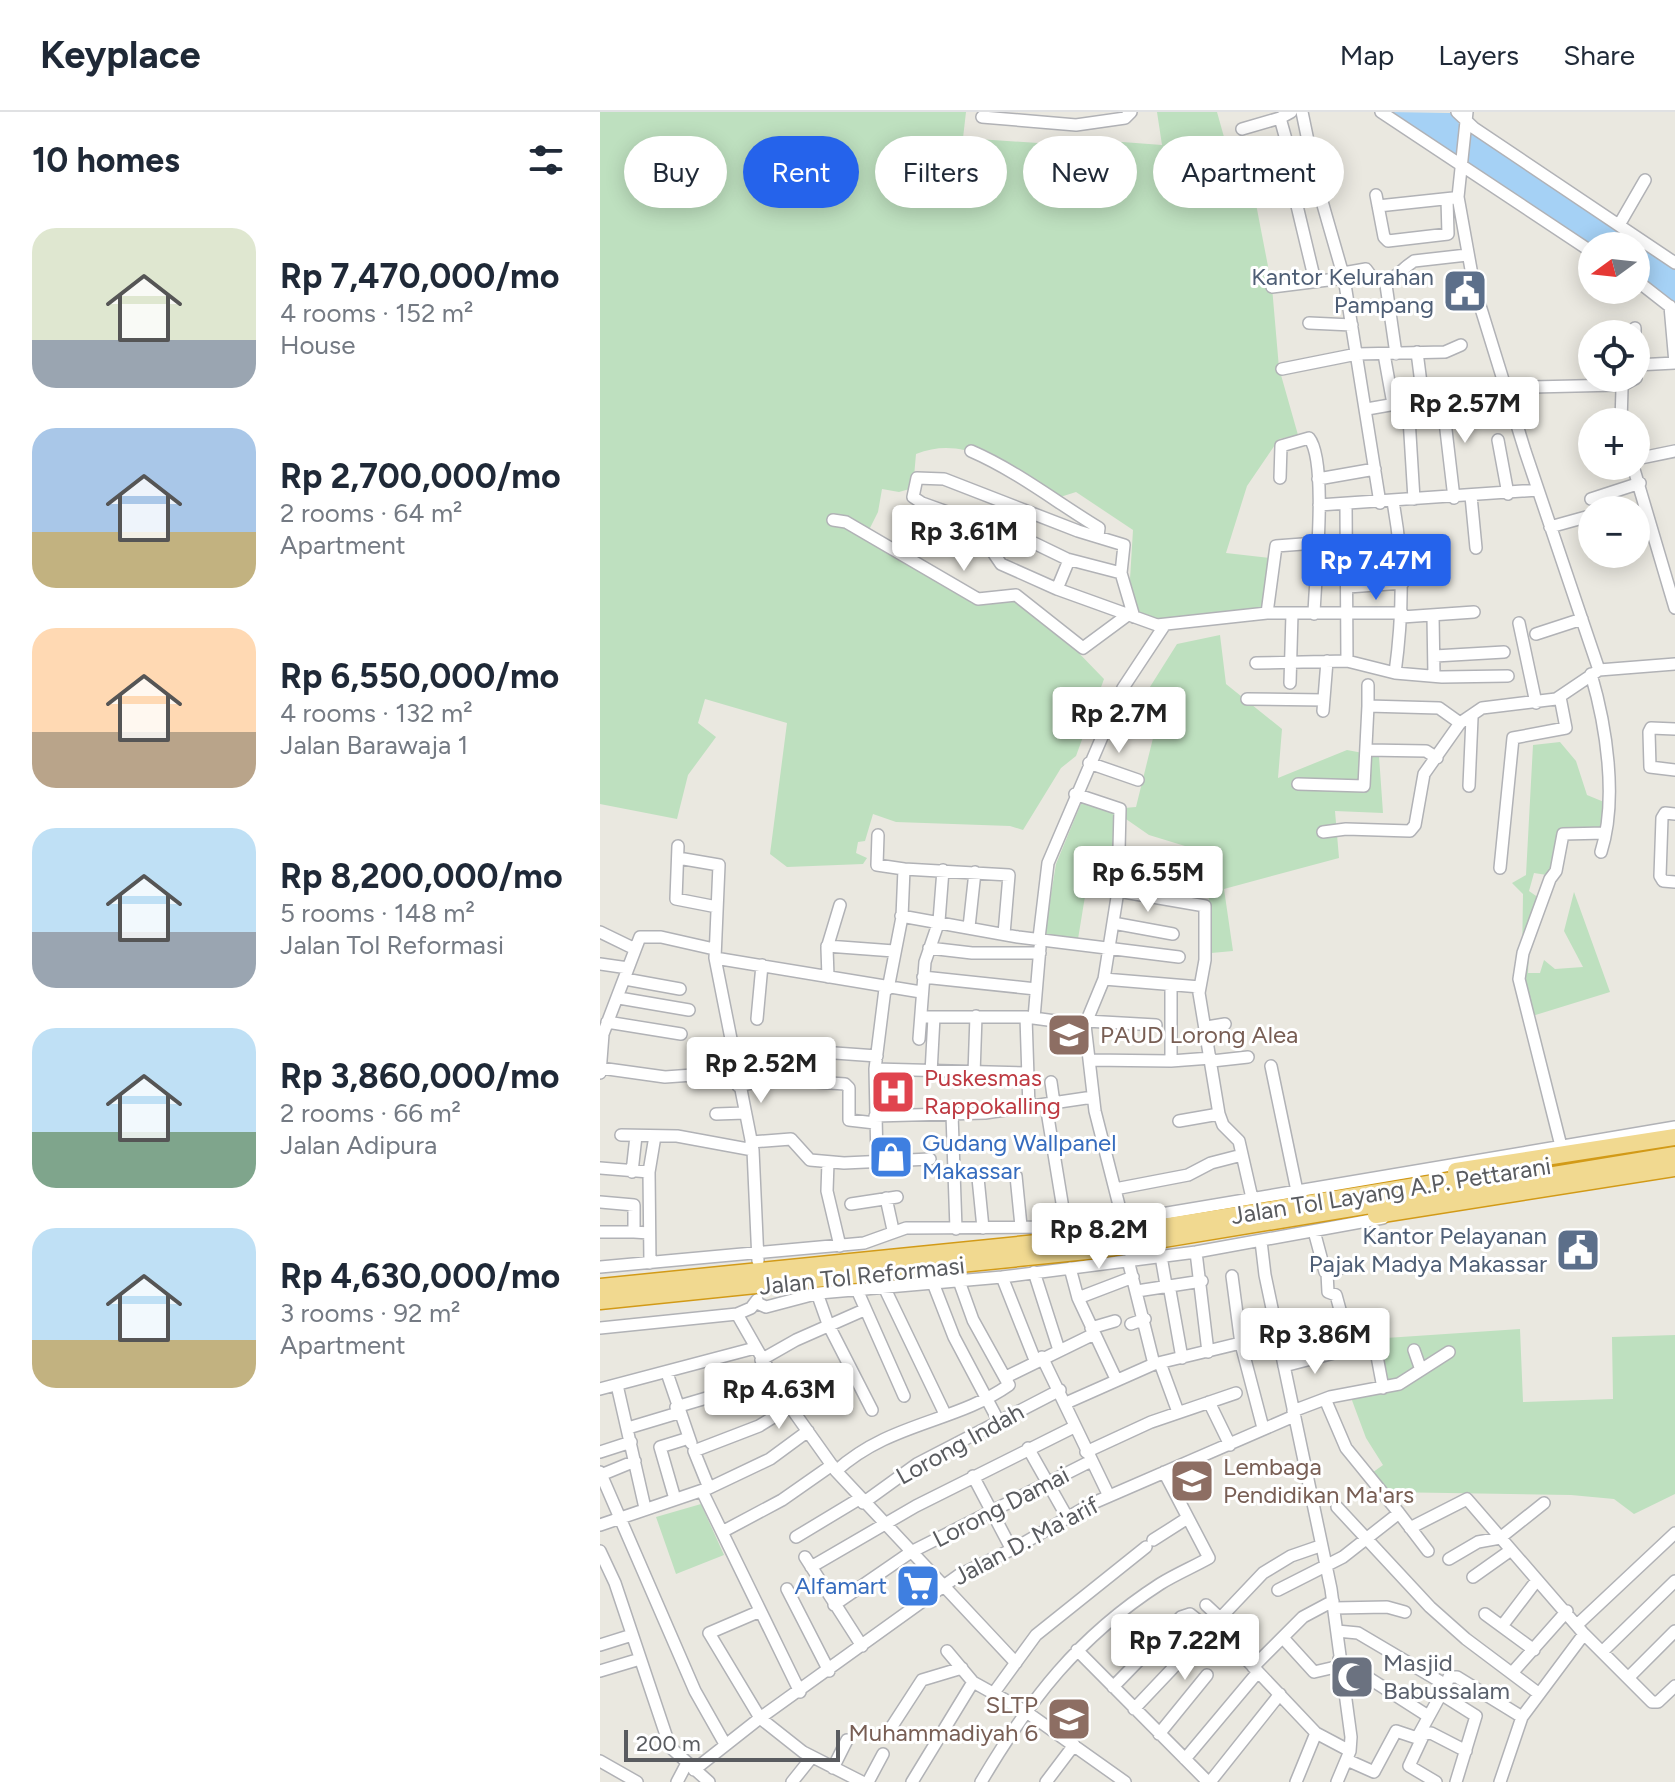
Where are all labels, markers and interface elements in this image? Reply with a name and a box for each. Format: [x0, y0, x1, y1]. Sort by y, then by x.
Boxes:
text: Keyplace [40, 32, 201, 78]
text: Map [1340, 38, 1394, 72]
text: Layers [1438, 38, 1519, 72]
text: Share [1563, 38, 1635, 72]
chip: Buy [624, 136, 727, 208]
chip: Rent [743, 136, 859, 208]
chip: Filters [875, 136, 1007, 208]
chip: New [1023, 136, 1137, 208]
chip: Apartment [1153, 136, 1344, 208]
icon: filters [524, 138, 568, 182]
text: 10 homes [32, 140, 180, 181]
north arrow [1578, 232, 1650, 304]
map controls [1578, 232, 1650, 568]
text: Rp 7,470,000/mo [280, 256, 559, 297]
icon: home [96, 260, 192, 356]
place label: Kantor Kelurahan Pampang [1251, 262, 1434, 319]
public building icon: Kantor Kelurahan Pampang [1441, 267, 1489, 315]
text: 4 rooms · 152 m² [280, 297, 473, 329]
button: locate [1578, 320, 1650, 392]
text: House [280, 329, 355, 361]
pin: Rp 2.57M [1382, 377, 1548, 445]
text: Rp 2.57M [1409, 387, 1521, 419]
button: + [1578, 408, 1650, 480]
text: Rp 2,700,000/mo [280, 456, 561, 497]
icon: home [96, 460, 192, 556]
button: − [1578, 496, 1650, 568]
text: 2 rooms · 64 m² [280, 497, 462, 529]
pin: Rp 3.61M [881, 505, 1047, 573]
text: Rp 3.61M [910, 515, 1018, 547]
text: Apartment [280, 529, 406, 561]
pin: Rp 7.47M [1293, 534, 1459, 602]
text: Rp 7.47M [1320, 544, 1432, 576]
text: Rp 6,550,000/mo [280, 656, 559, 697]
icon: home [96, 660, 192, 756]
pin: Rp 2.7M [1045, 687, 1193, 755]
text: 4 rooms · 132 m² [280, 697, 473, 729]
text: Rp 2.7M [1071, 697, 1167, 729]
text: Jalan Barawaja 1 [280, 729, 468, 761]
pin: Rp 6.55M [1065, 846, 1231, 914]
text: Rp 8,200,000/mo [280, 856, 563, 897]
text: Rp 6.55M [1092, 856, 1204, 888]
icon: home [96, 860, 192, 956]
text: 5 rooms · 148 m² [280, 897, 475, 929]
text: Jalan Tol Reformasi [280, 929, 504, 961]
school or university icon: PAUD Lorong Alea [1045, 1011, 1093, 1059]
place label: PAUD Lorong Alea [1100, 1020, 1298, 1049]
pin: Rp 2.52M [678, 1037, 844, 1105]
text: Rp 2.52M [705, 1047, 817, 1079]
text: Rp 3,860,000/mo [280, 1056, 560, 1097]
icon: home [96, 1060, 192, 1156]
place label: Puskesmas Rappokalling [924, 1063, 1061, 1120]
hospital icon: Puskesmas Rappokalling [869, 1068, 917, 1116]
text: 2 rooms · 66 m² [280, 1097, 461, 1129]
place label: Gudang Wallpanel Makassar [922, 1128, 1116, 1185]
text: Jalan Adipura [280, 1129, 437, 1161]
shop icon: Gudang Wallpanel Makassar [867, 1133, 915, 1181]
street label: Jalan Tol Layang A.P. Pettarani [1229, 1151, 1553, 1230]
pin: Rp 8.2M [1025, 1203, 1173, 1271]
text: Rp 8.2M [1050, 1213, 1148, 1245]
place label: Kantor Pelayanan Pajak Madya Makassar [1309, 1221, 1547, 1278]
public building icon: Kantor Pelayanan Pajak Madya Makassar [1554, 1226, 1602, 1274]
street label: Jalan Tol Reformasi [758, 1250, 966, 1301]
text: Rp 4,630,000/mo [280, 1256, 560, 1297]
icon: home [96, 1260, 192, 1356]
text: 3 rooms · 92 m² [280, 1297, 460, 1329]
pin: Rp 3.86M [1232, 1308, 1398, 1376]
text: Rp 3.86M [1259, 1318, 1371, 1350]
text: Apartment [280, 1329, 406, 1361]
pin: Rp 4.63M [696, 1363, 862, 1431]
text: Rp 4.63M [722, 1373, 836, 1405]
street label: Lorong Indah [891, 1397, 1029, 1491]
place label: Lembaga Pendidikan Ma'ars [1223, 1452, 1414, 1509]
school or university icon: Lembaga Pendidikan Ma'ars [1168, 1457, 1216, 1505]
street label: Lorong Damai [928, 1460, 1074, 1553]
street label: Jalan D. Ma'arif [948, 1490, 1104, 1591]
supermarket icon: Alfamart [894, 1562, 942, 1610]
place label: Alfamart [795, 1571, 887, 1600]
pin: Rp 7.22M [1102, 1614, 1268, 1682]
text: Rp 7.22M [1129, 1624, 1241, 1656]
place label: Masjid Babussalam [1383, 1648, 1510, 1705]
mosque icon: Masjid Babussalam [1328, 1653, 1376, 1701]
place label: SLTP Muhammadiyah 6 [848, 1690, 1038, 1747]
school or university icon: SLTP Muhammadiyah 6 [1045, 1695, 1093, 1743]
scale bar [624, 1726, 840, 1762]
text: 200 m [636, 1730, 701, 1757]

